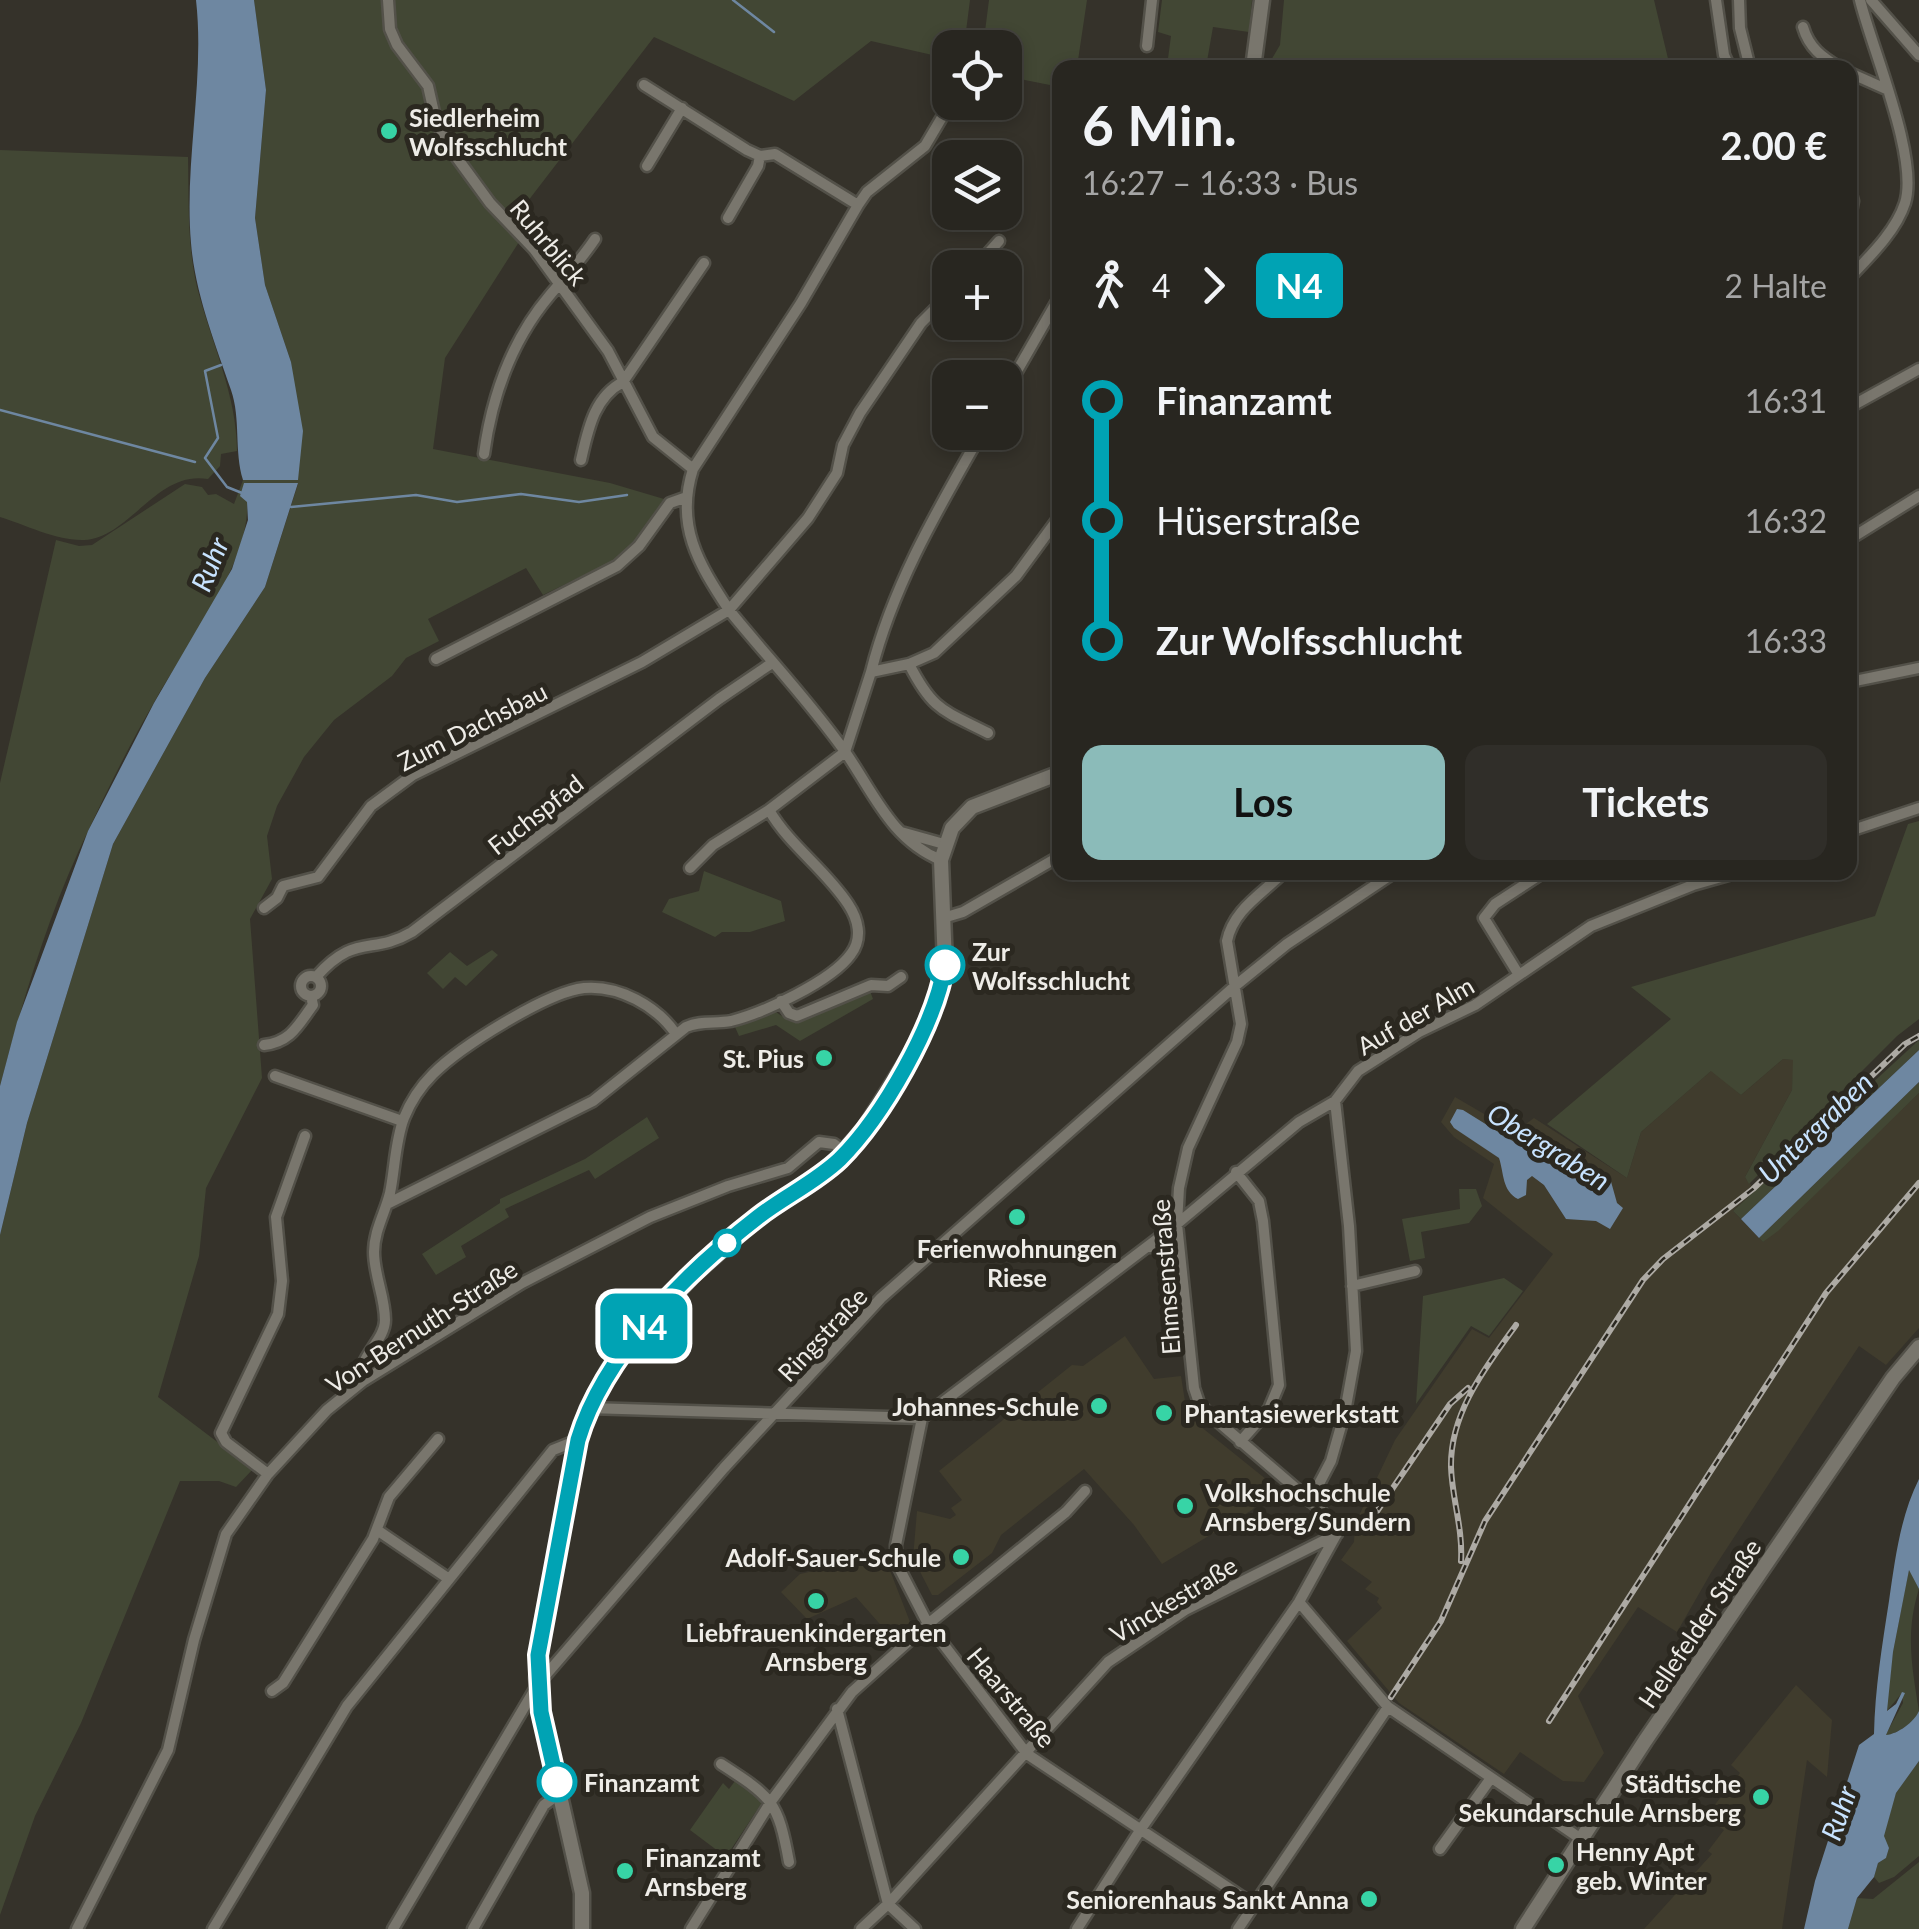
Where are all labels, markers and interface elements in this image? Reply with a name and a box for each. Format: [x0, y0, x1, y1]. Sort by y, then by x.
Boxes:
map controls [932, 30, 1022, 450]
button: locate [932, 30, 1022, 120]
text: 6 Min. [1082, 92, 1237, 158]
place label: Siedlerheim Wolfsschlucht [409, 102, 568, 161]
marker: Siedlerheim Wolfsschlucht [378, 120, 400, 142]
text: 2.00 € [1721, 122, 1827, 168]
button: layers [932, 140, 1022, 230]
text: 16:27 – 16:33 · Bus [1082, 163, 1358, 202]
street label: Ruhrblick [505, 193, 594, 291]
button: + [932, 250, 1022, 340]
icon: walk [1082, 258, 1137, 313]
icon: forward [1186, 258, 1241, 313]
text: N4 [1276, 264, 1323, 306]
text: 4 [1152, 266, 1171, 305]
text: 2 Halte [1725, 266, 1827, 305]
button: − [932, 360, 1022, 450]
text: Finanzamt [1156, 377, 1332, 423]
text: 16:31 [1745, 381, 1827, 420]
text: Hüserstraße [1156, 497, 1361, 543]
text: 16:32 [1745, 501, 1827, 540]
water label: Ruhr [183, 532, 235, 596]
text: Zur Wolfsschlucht [1156, 617, 1462, 663]
text: 16:33 [1745, 621, 1827, 660]
street label: Zum Dachsbau [392, 676, 552, 776]
button: Los [1082, 745, 1445, 860]
button: Tickets [1465, 745, 1827, 860]
street label: Fuchspfad [481, 767, 589, 861]
place label: Zur Wolfsschlucht [972, 936, 1131, 995]
marker: Zur Wolfsschlucht [926, 946, 964, 984]
street label: Auf der Alm [1351, 970, 1479, 1060]
place label: St. Pius [723, 1043, 804, 1073]
marker: St. Pius [813, 1047, 835, 1069]
water label: Untergraben [1751, 1064, 1879, 1190]
water label: Obergraben [1481, 1095, 1617, 1197]
street label: Ehmsenstraße [1145, 1198, 1185, 1356]
marker: Ferienwohnungen Riese [1006, 1206, 1028, 1228]
unlabelled marker [714, 1230, 740, 1256]
place label: Ferienwohnungen Riese [917, 1233, 1117, 1292]
street label: Von-Bernuth-Straße [320, 1253, 522, 1399]
street label: Ringstraße [771, 1281, 873, 1387]
line badge: N4 [599, 1294, 689, 1358]
text: N4 [620, 1305, 668, 1347]
place label: Johannes-Schule [892, 1391, 1079, 1421]
marker: Johannes-Schule [1088, 1395, 1110, 1417]
place label: Phantasiewerkstatt [1184, 1398, 1399, 1428]
marker: Phantasiewerkstatt [1153, 1402, 1175, 1424]
place label: Volkshochschule Arnsberg/Sundern [1204, 1477, 1411, 1536]
marker: Volkshochschule Arnsberg/Sundern [1174, 1495, 1196, 1517]
street label: Hellefelder Straße [1631, 1533, 1767, 1713]
place label: Adolf-Sauer-Schule [724, 1542, 941, 1572]
marker: Adolf-Sauer-Schule [950, 1546, 972, 1568]
street label: Vinckestraße [1104, 1549, 1242, 1649]
marker: Liebfrauenkindergarten Arnsberg [805, 1590, 827, 1612]
place label: Liebfrauenkindergarten Arnsberg [685, 1617, 947, 1676]
street label: Haarstraße [961, 1641, 1063, 1753]
marker: Finanzamt [538, 1763, 576, 1801]
place label: Finanzamt [584, 1767, 700, 1797]
place label: Städtische Sekundarschule Arnsberg [1459, 1768, 1741, 1827]
water label: Ruhr [1813, 1781, 1863, 1845]
marker: Städtische Sekundarschule Arnsberg [1750, 1786, 1772, 1808]
place label: Henny Apt geb. Winter [1576, 1836, 1707, 1895]
place label: Finanzamt Arnsberg [644, 1842, 761, 1901]
marker: Henny Apt geb. Winter [1545, 1854, 1567, 1876]
marker: Finanzamt Arnsberg [614, 1860, 636, 1882]
place label: Seniorenhaus Sankt Anna [1066, 1884, 1349, 1914]
marker: Seniorenhaus Sankt Anna [1358, 1888, 1380, 1910]

